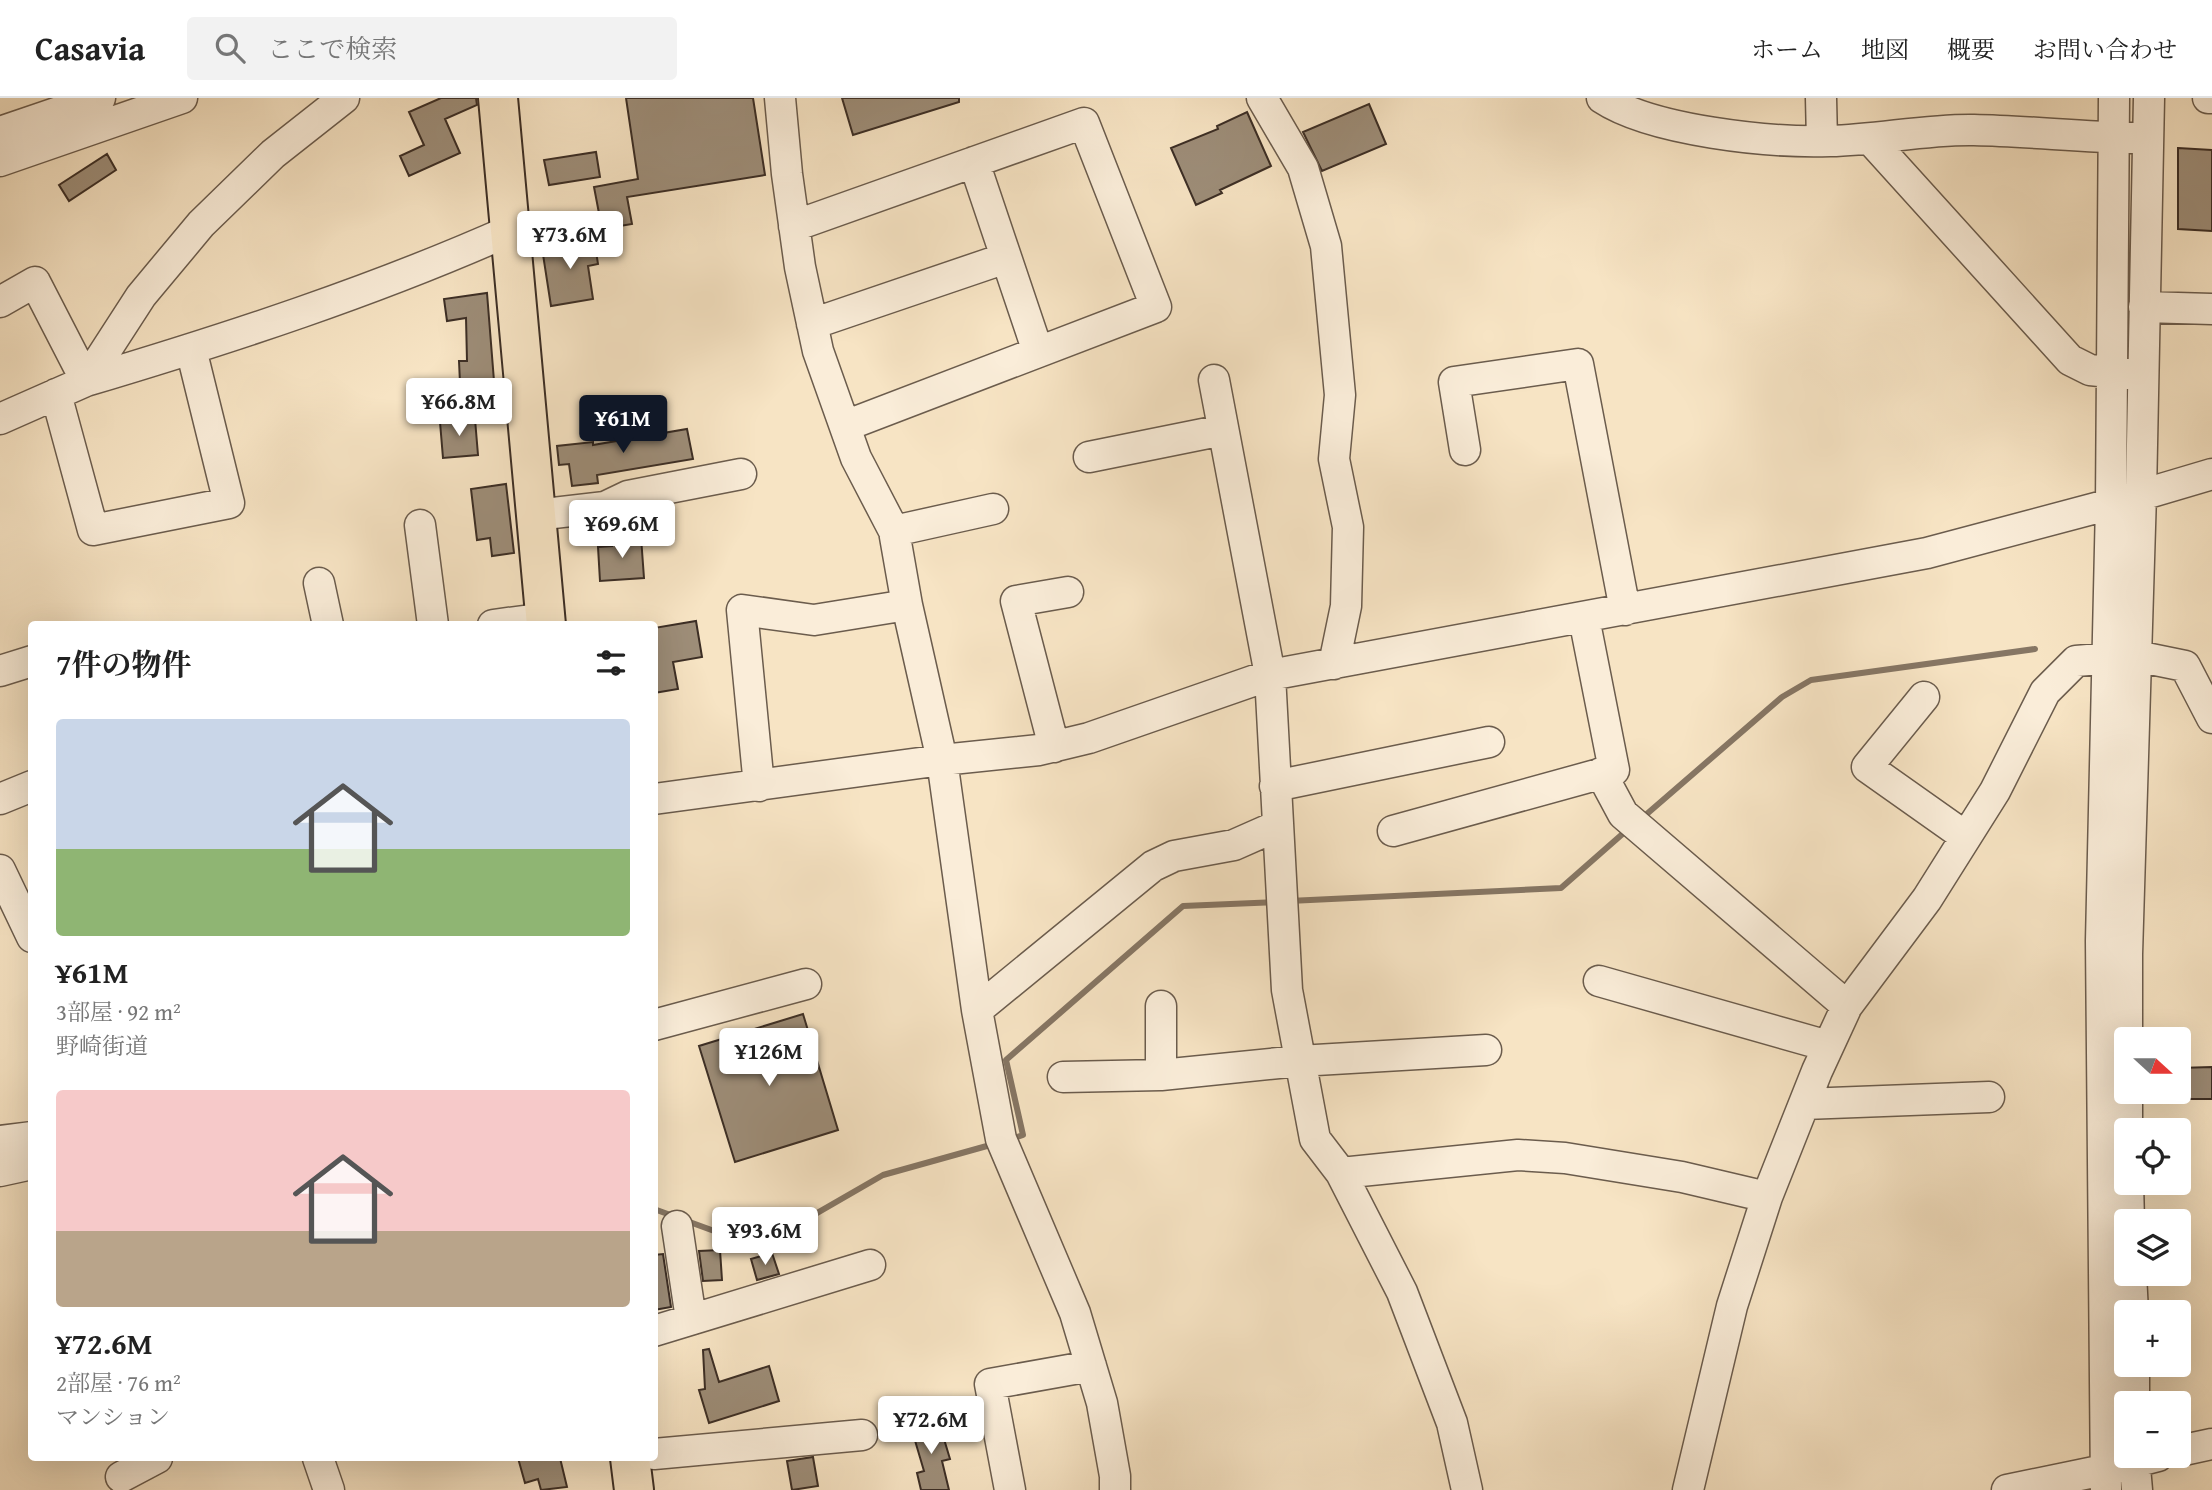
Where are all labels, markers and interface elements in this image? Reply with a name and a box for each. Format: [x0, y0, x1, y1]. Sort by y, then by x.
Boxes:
search box [187, 17, 677, 80]
text: Casavia [35, 24, 145, 72]
icon: search [211, 29, 249, 67]
text: ここで検索 [267, 29, 397, 68]
text: ホーム [1751, 32, 1823, 67]
text: 地図 [1861, 32, 1909, 67]
text: 概要 [1947, 32, 1995, 67]
text: お問い合わせ [2033, 32, 2177, 67]
pin: ¥73.6M [513, 212, 627, 271]
text: ¥73.6M [533, 217, 607, 250]
pin: ¥66.8M [402, 378, 516, 438]
text: ¥66.8M [422, 384, 496, 417]
pin: ¥61M [582, 396, 664, 455]
text: ¥61M [595, 401, 651, 434]
pin: ¥69.6M [565, 500, 679, 560]
text: ¥69.6M [585, 506, 659, 539]
text: 7件の物件 [56, 642, 192, 686]
icon: filters [592, 644, 630, 682]
icon: home [280, 765, 406, 891]
text: ¥61M [56, 950, 128, 994]
text: 3部屋 · 92 m² [56, 995, 181, 1028]
north arrow [2114, 1027, 2191, 1104]
map controls [2114, 1027, 2191, 1468]
pin: ¥126M [720, 1028, 818, 1088]
text: 野崎街道 [56, 1029, 148, 1062]
text: ¥126M [735, 1034, 803, 1067]
button: locate [2114, 1118, 2191, 1195]
icon: home [280, 1136, 406, 1262]
pin: ¥93.6M [708, 1208, 822, 1267]
button: layers [2114, 1209, 2191, 1286]
text: ¥93.6M [728, 1213, 802, 1246]
button: + [2114, 1300, 2191, 1377]
text: ¥72.6M [56, 1321, 152, 1365]
text: 2部屋 · 76 m² [56, 1366, 181, 1399]
button: − [2114, 1391, 2191, 1468]
pin: ¥72.6M [874, 1396, 988, 1456]
text: マンション [56, 1400, 170, 1433]
text: ¥72.6M [894, 1402, 968, 1435]

